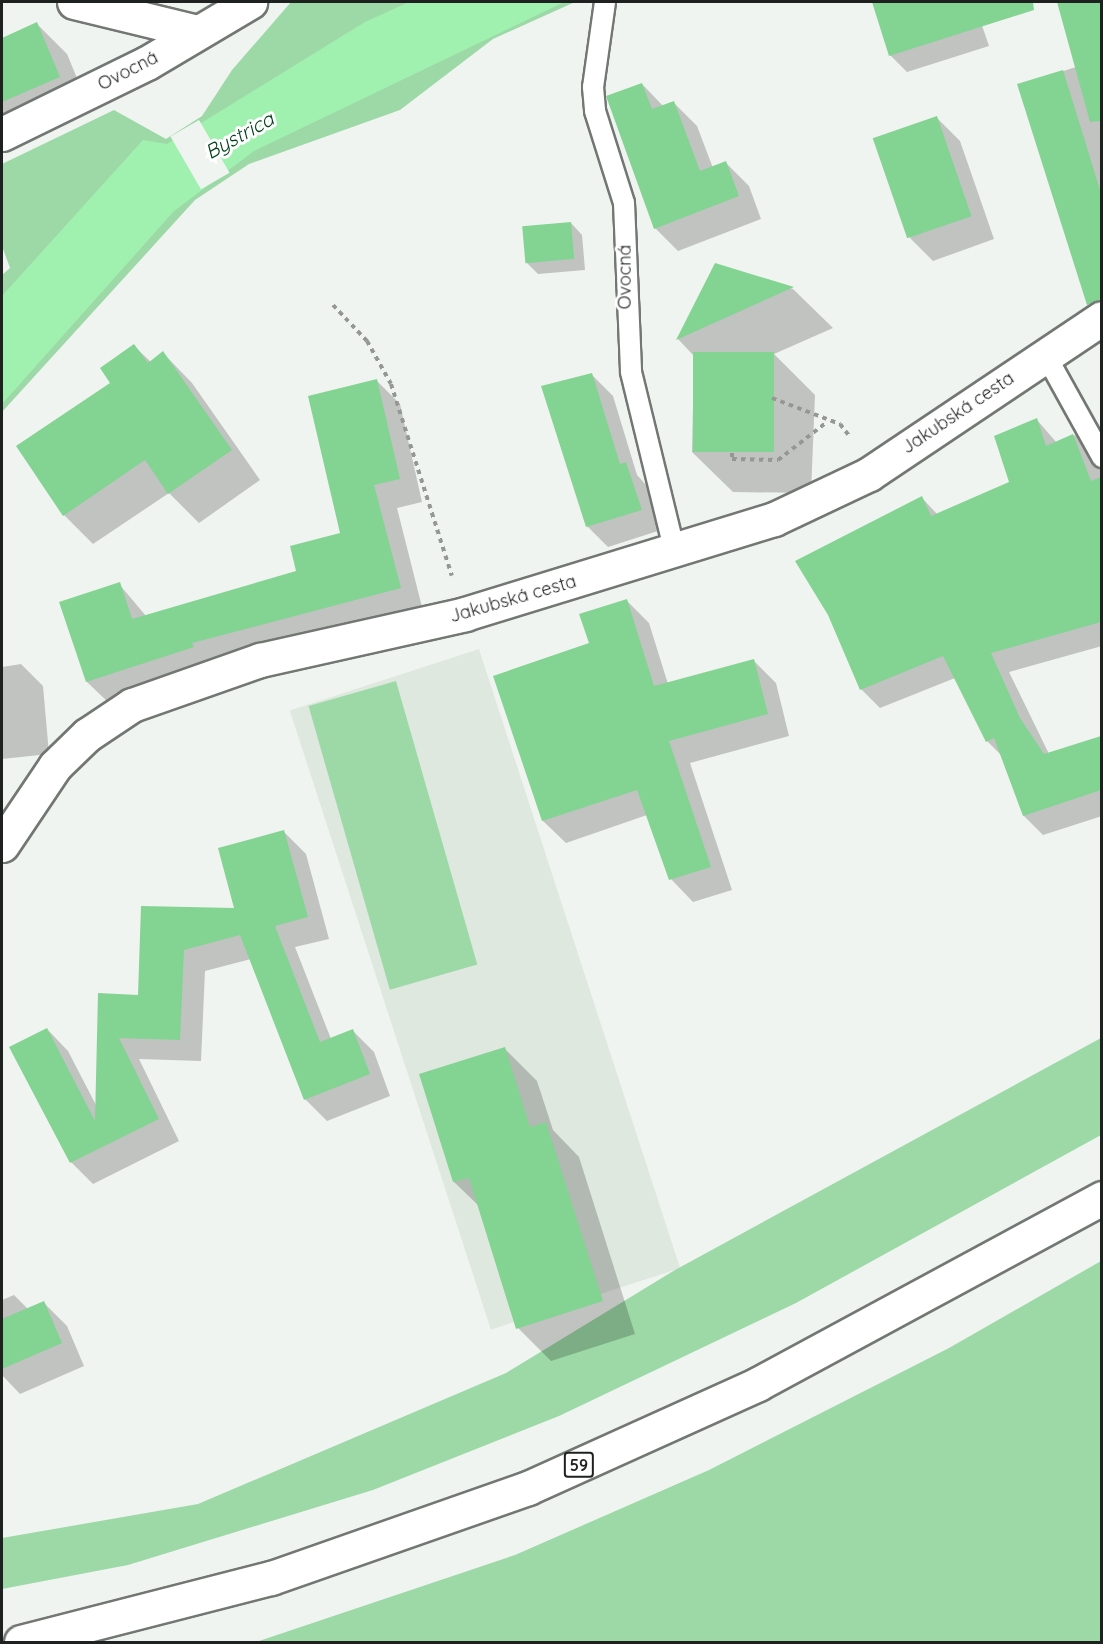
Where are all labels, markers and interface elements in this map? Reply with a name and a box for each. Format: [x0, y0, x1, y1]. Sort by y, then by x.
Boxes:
street label: Ovocná [94, 47, 162, 95]
water label: Bystrica [200, 106, 278, 164]
street label: Ovocná [614, 245, 636, 309]
street label: Jakubská cesta [898, 368, 1018, 458]
street label: Jakubská cesta [447, 571, 579, 627]
road number: 59 [562, 1452, 596, 1478]

